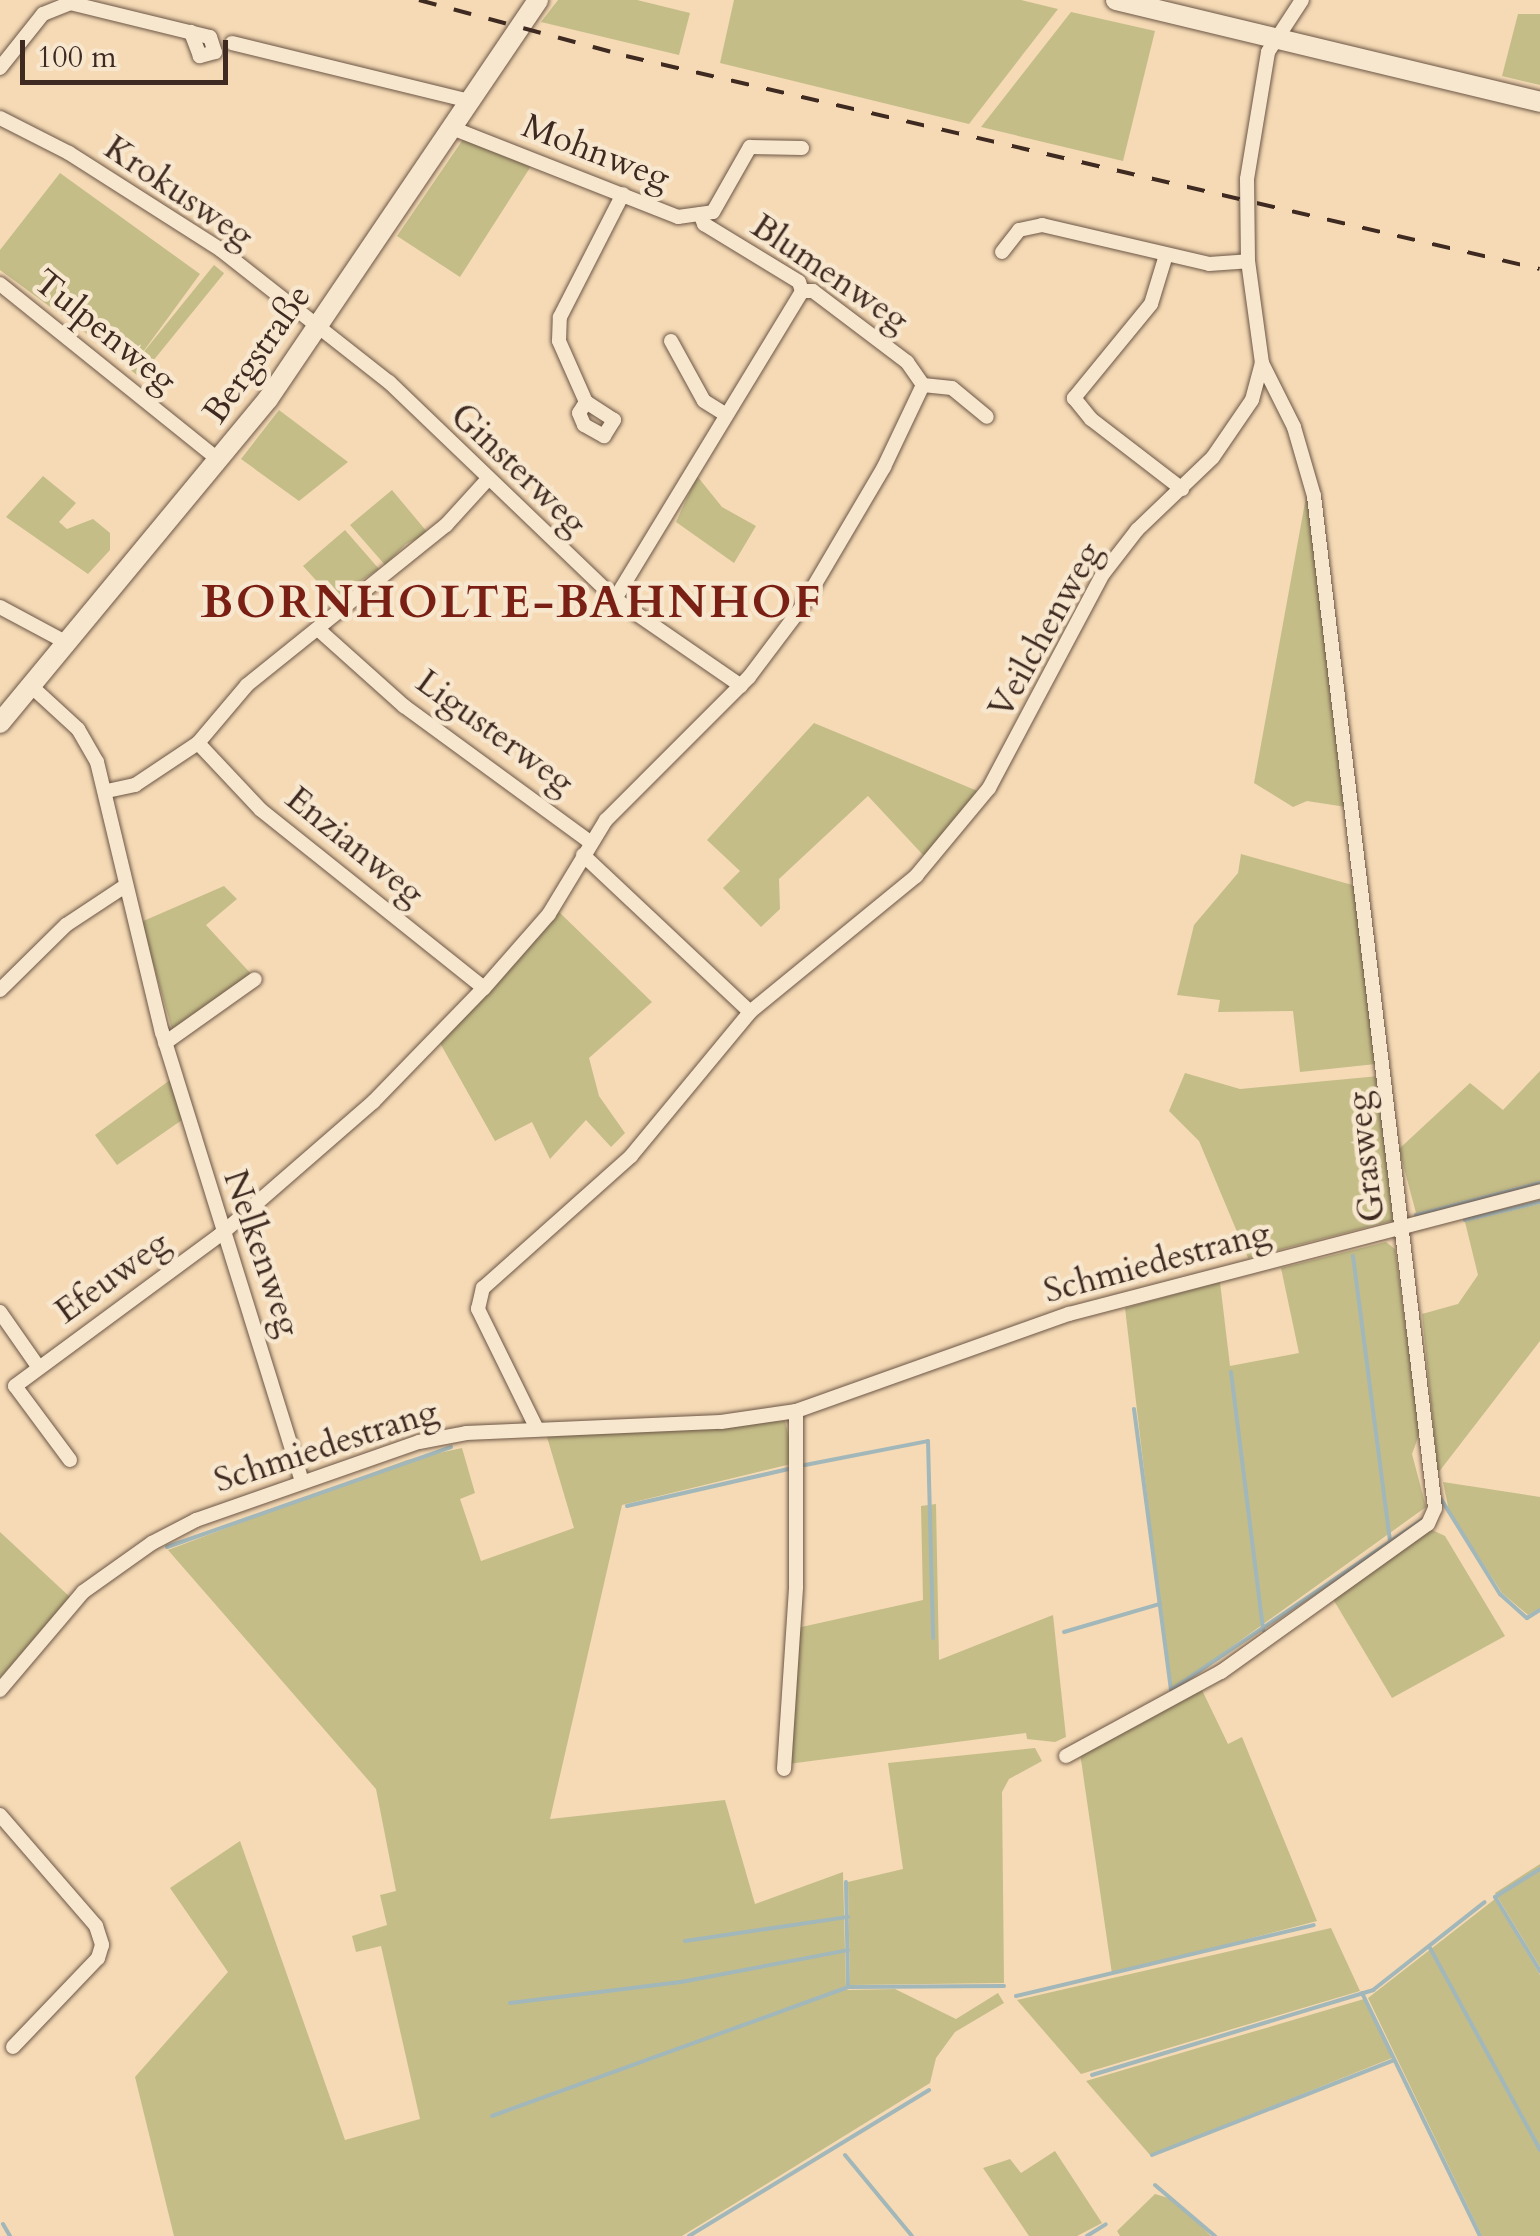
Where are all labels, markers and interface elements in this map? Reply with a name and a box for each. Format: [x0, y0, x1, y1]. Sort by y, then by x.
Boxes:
scale bar [25, 20, 232, 82]
text: 100 m [37, 37, 117, 78]
street label: Mohnweg [516, 105, 676, 199]
street label: Krokusweg [96, 127, 262, 257]
street label: Blumenweg [743, 205, 917, 341]
street label: Tulpenweg [25, 261, 185, 401]
street label: Bergstraße [194, 277, 320, 431]
street label: Ginsterweg [442, 394, 596, 544]
street label: Veilchenweg [979, 535, 1111, 725]
district label: BORNHOLTE-BAHNHOF [201, 576, 823, 630]
street label: Ligusterweg [408, 661, 582, 803]
street label: Enzianweg [277, 778, 433, 914]
street label: Grasweg [1337, 1090, 1393, 1224]
street label: Nelkenweg [214, 1164, 310, 1342]
street label: Schmiedestrang [1039, 1212, 1275, 1312]
street label: Efeuweg [47, 1222, 177, 1332]
street label: Schmiedestrang [209, 1390, 443, 1502]

